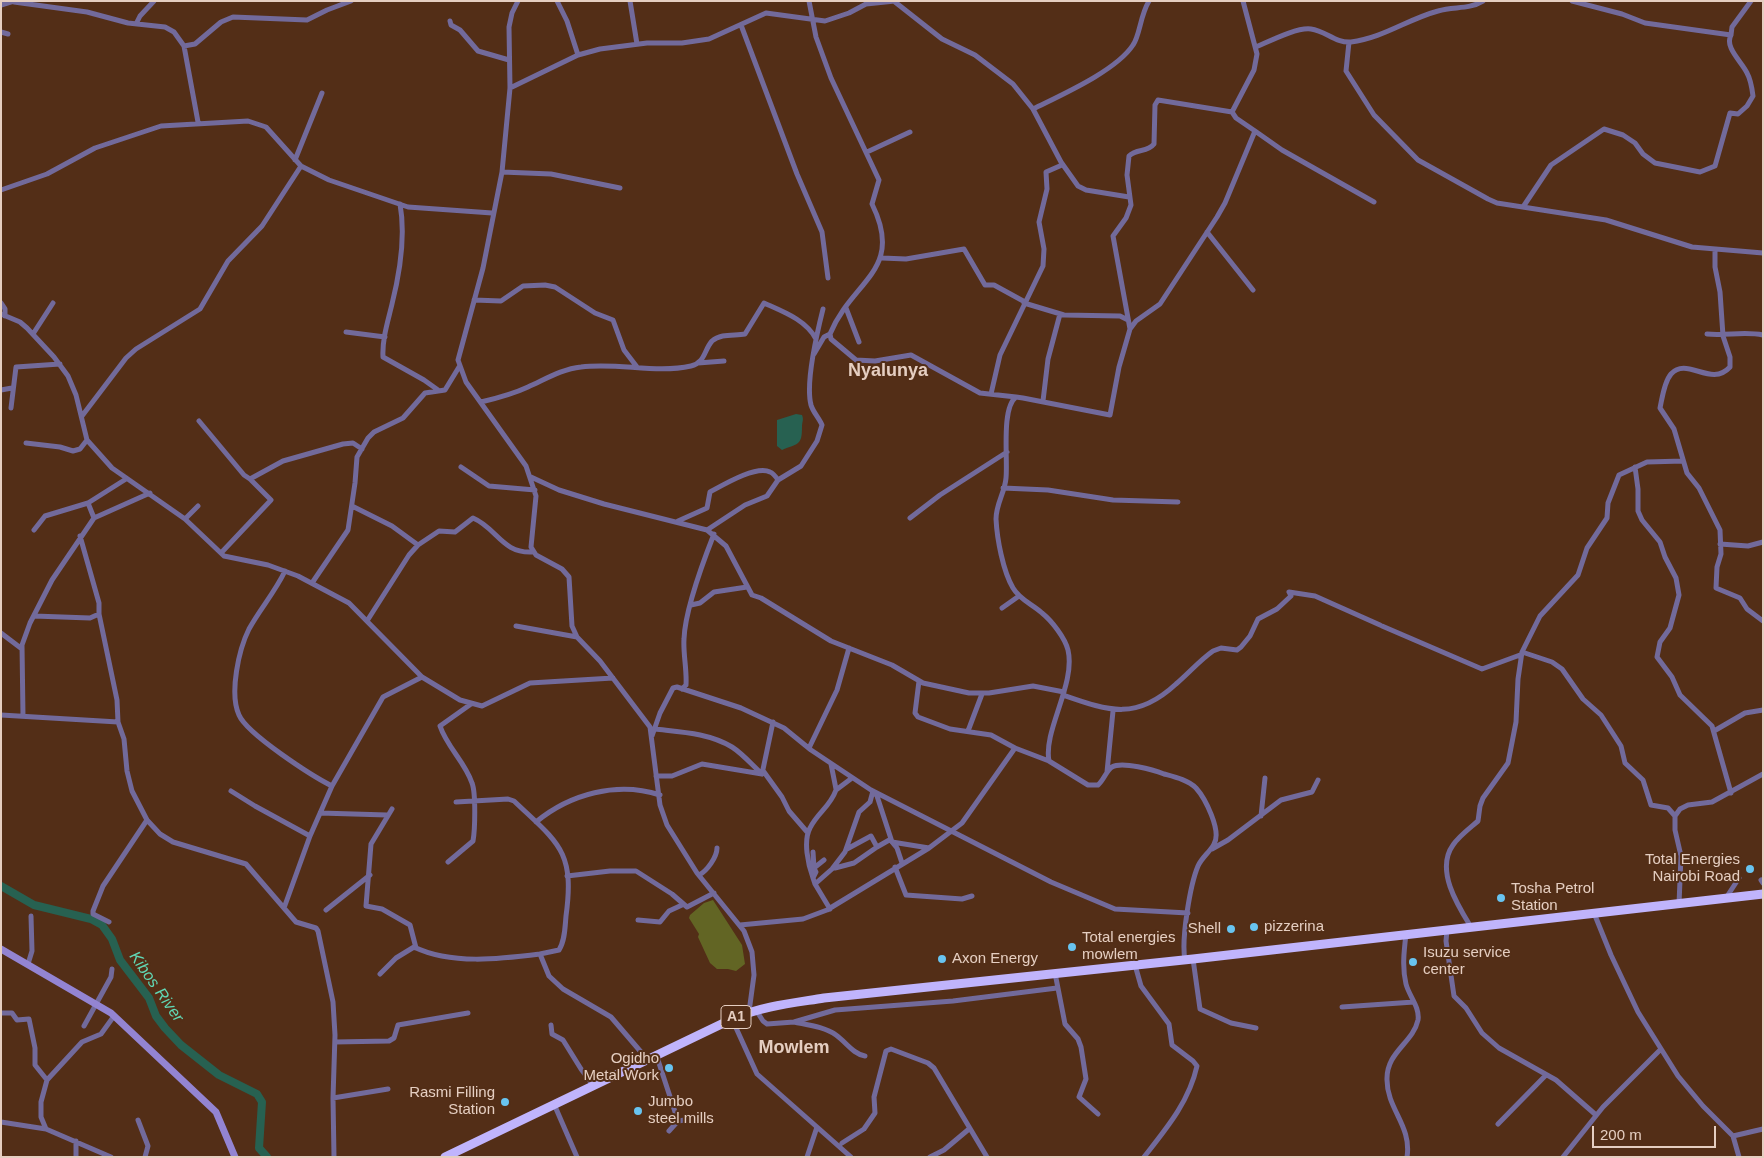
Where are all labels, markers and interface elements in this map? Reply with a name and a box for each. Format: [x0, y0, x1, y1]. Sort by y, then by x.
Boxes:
district label: Nyalunya [848, 360, 928, 382]
place label: Total Energies Nairobi Road [1645, 851, 1740, 886]
marker: Total Energies Nairobi Road [1744, 863, 1756, 875]
place label: Tosha Petrol Station [1511, 880, 1594, 915]
marker: Tosha Petrol Station [1495, 892, 1507, 904]
place label: pizzerina [1264, 918, 1324, 936]
place label: Shell [1188, 920, 1221, 938]
marker: pizzerina [1248, 921, 1260, 933]
marker: Shell [1225, 923, 1237, 935]
place label: Total energies mowlem [1082, 929, 1175, 964]
marker: Total energies mowlem [1066, 941, 1078, 953]
place label: Isuzu service center [1423, 944, 1511, 979]
water label: Kibos River [125, 948, 187, 1026]
place label: Axon Energy [952, 950, 1038, 968]
marker: Axon Energy [936, 953, 948, 965]
marker: Isuzu service center [1407, 956, 1419, 968]
road number: A1 [721, 1006, 751, 1028]
district label: Mowlem [758, 1037, 830, 1059]
place label: Ogidho Metal Work [583, 1050, 659, 1085]
marker: Ogidho Metal Work [663, 1062, 675, 1074]
place label: Rasmi Filling Station [409, 1084, 495, 1119]
place label: Jumbo steel mills [648, 1093, 714, 1128]
marker: Rasmi Filling Station [499, 1096, 511, 1108]
marker: Jumbo steel mills [632, 1105, 644, 1117]
scale bar [1594, 1116, 1718, 1148]
text: 200 m [1600, 1126, 1642, 1143]

